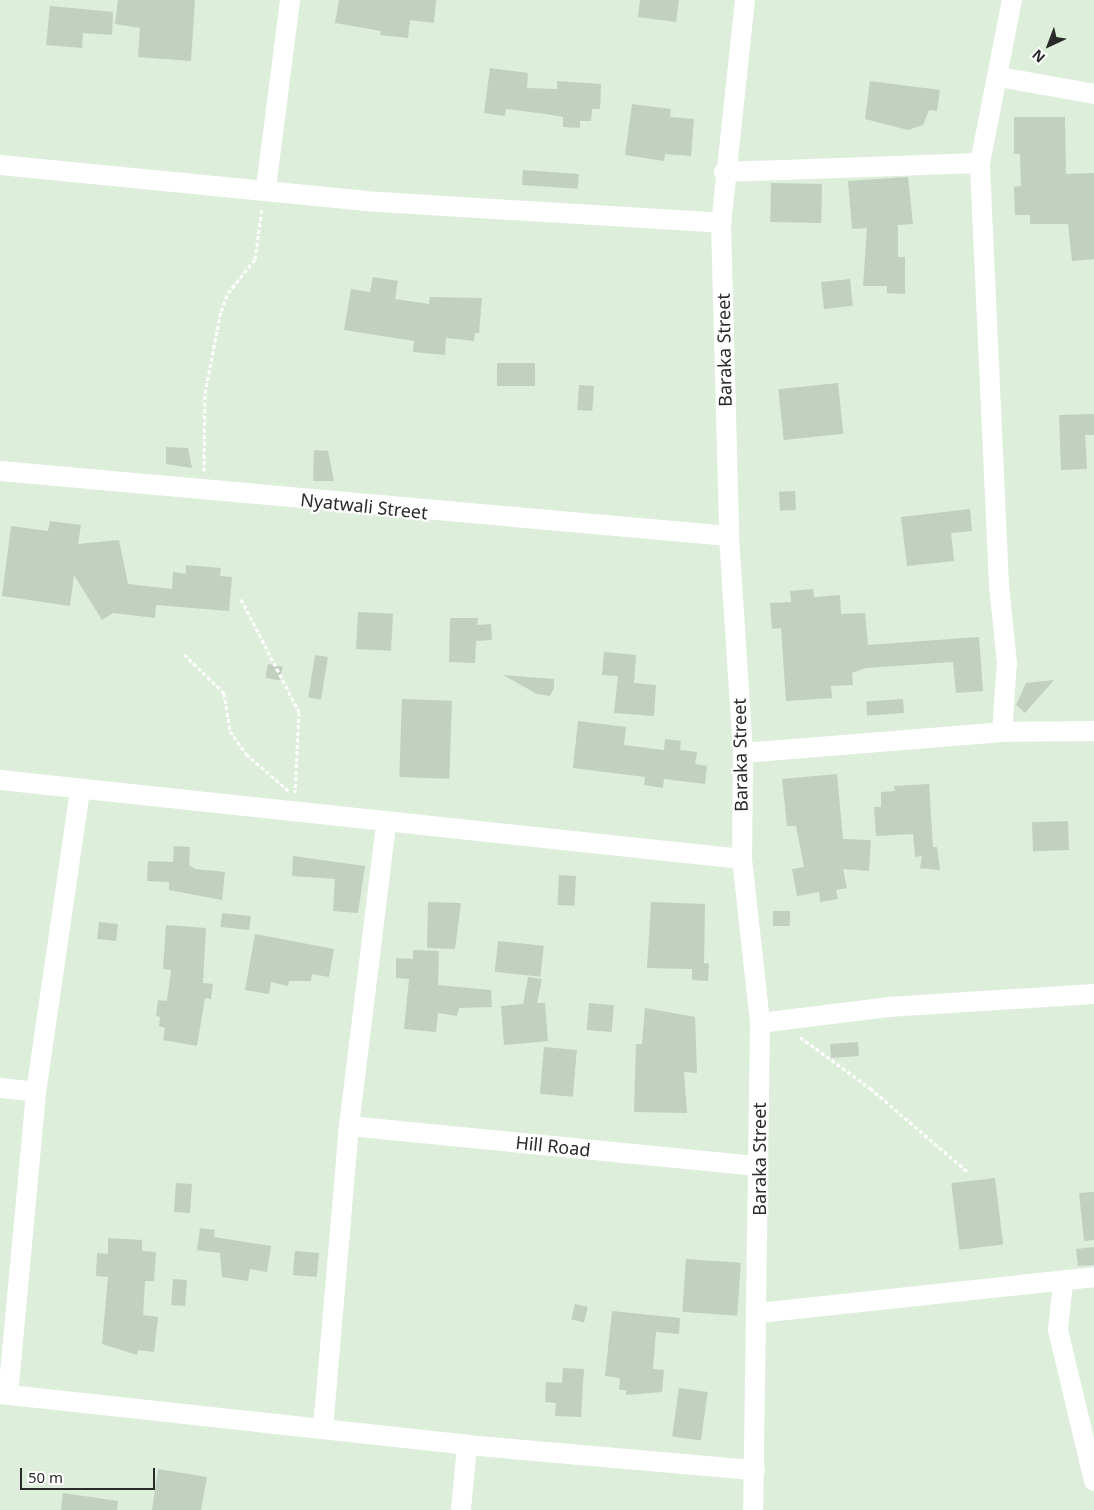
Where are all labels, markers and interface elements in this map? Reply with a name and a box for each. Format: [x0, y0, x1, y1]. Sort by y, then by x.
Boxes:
north arrow [1024, 20, 1074, 70]
text: N [1028, 46, 1049, 67]
street label: Baraka Street [712, 293, 736, 407]
street label: Nyatwali Street [299, 489, 429, 523]
street label: Baraka Street [728, 698, 752, 812]
street label: Baraka Street [748, 1102, 770, 1216]
street label: Hill Road [514, 1131, 592, 1161]
scale bar [22, 1458, 158, 1490]
text: 50 m [28, 1467, 63, 1487]

